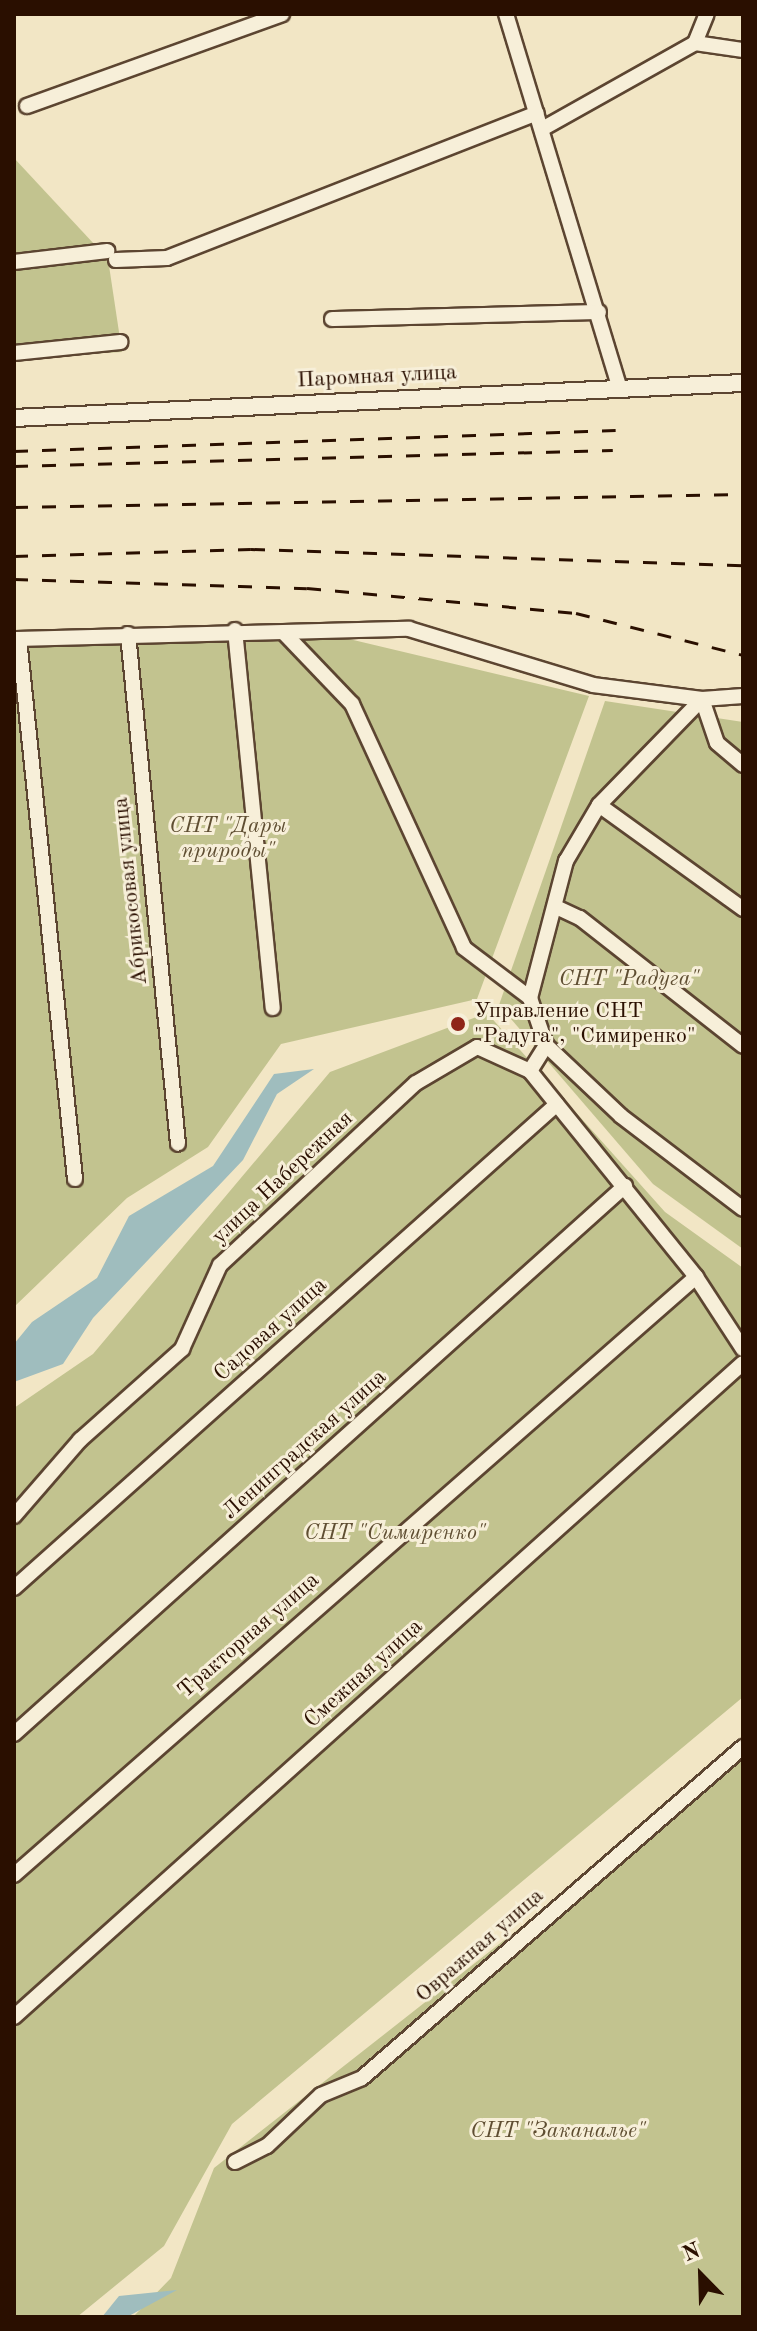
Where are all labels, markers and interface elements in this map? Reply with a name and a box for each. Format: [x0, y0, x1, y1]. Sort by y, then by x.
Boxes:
street label: Паромная улица [296, 360, 458, 394]
street label: Абрикосовая улица [108, 796, 154, 986]
park label: СНТ "Дары природы" [169, 813, 287, 864]
park label: СНТ "Радуга" [559, 967, 699, 993]
place label: Управление СНТ "Радуга", "Симиренко" [474, 998, 696, 1050]
marker: Управление СНТ "Радуга", "Симиренко" [449, 1015, 467, 1033]
street label: улица Набережная [207, 1106, 359, 1250]
street label: Садовая улица [209, 1272, 333, 1388]
street label: Ленинградская улица [218, 1365, 392, 1525]
park label: СНТ "Симиренко" [304, 1521, 486, 1547]
street label: Тракторная улица [173, 1567, 325, 1705]
street label: Смежная улица [299, 1614, 429, 1734]
street label: Овражная улица [411, 1883, 549, 2009]
park label: СНТ "Заканалье" [470, 2119, 646, 2145]
north arrow [661, 2235, 741, 2315]
text: N [680, 2239, 704, 2266]

